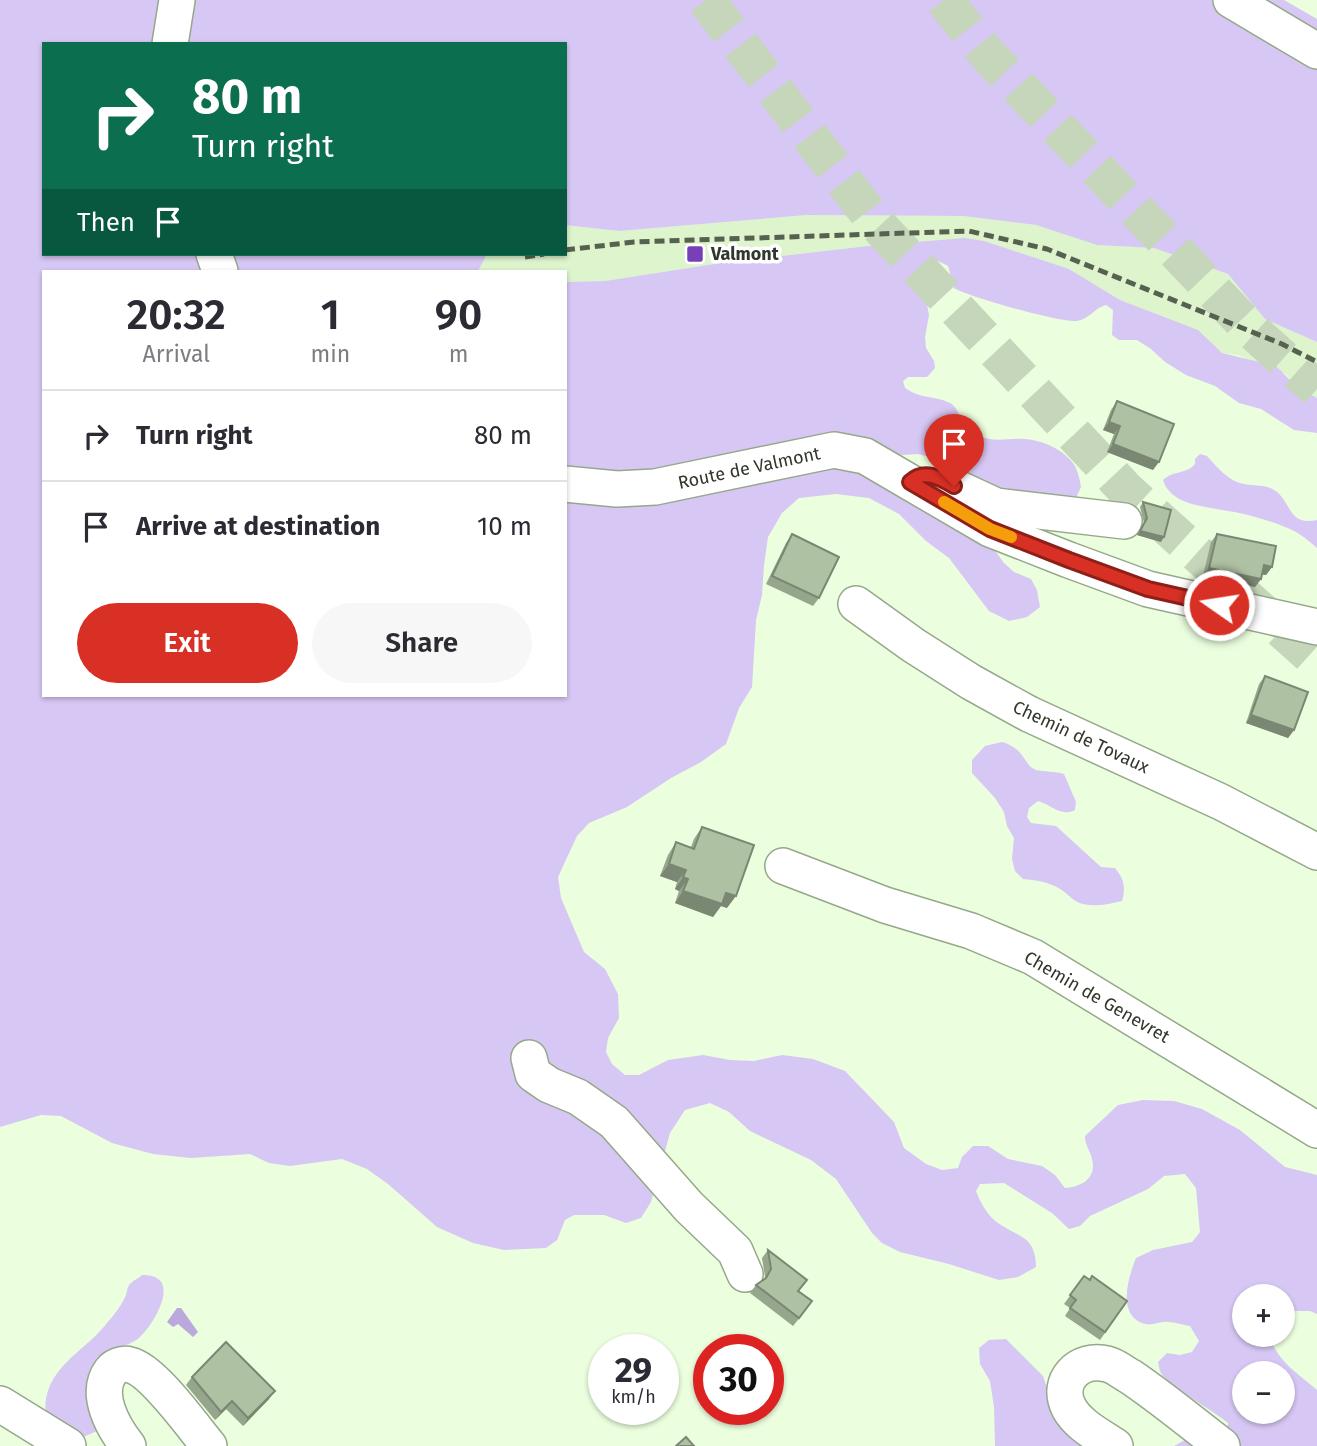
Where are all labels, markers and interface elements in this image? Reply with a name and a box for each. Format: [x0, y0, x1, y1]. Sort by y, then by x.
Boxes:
text: 80 m [192, 67, 302, 126]
icon: right [77, 70, 168, 161]
text: Turn right [192, 127, 334, 165]
icon: arrive [149, 203, 187, 241]
text: Then [77, 207, 135, 238]
place label: Valmont [710, 243, 780, 265]
marker: Valmont [685, 244, 705, 264]
text: 20:32 [127, 290, 226, 340]
text: 1 [321, 290, 340, 340]
text: 90 [435, 290, 482, 340]
text: Arrival [143, 340, 210, 368]
text: min [311, 340, 350, 368]
text: m [449, 340, 468, 368]
pin [924, 414, 984, 486]
icon: right [77, 417, 115, 455]
text: Turn right [136, 420, 253, 451]
text: 80 m [474, 420, 532, 451]
icon: arrive [935, 425, 973, 463]
street label: Route de Valmont [676, 442, 823, 494]
icon: arrive [77, 508, 115, 546]
text: Arrive at destination [136, 511, 380, 542]
text: 10 m [477, 511, 532, 542]
position arrow [1182, 568, 1256, 642]
button: Exit [77, 603, 298, 683]
button: Share [312, 603, 532, 683]
street label: Chemin de Tovaux [1009, 696, 1153, 778]
street label: Chemin de Genevret [1020, 946, 1174, 1048]
map controls [1232, 1284, 1295, 1424]
button: + [1232, 1284, 1295, 1347]
speed limit sign: 30 [693, 1334, 784, 1425]
text: 29 [615, 1349, 652, 1391]
button: − [1232, 1361, 1295, 1424]
text: km/h [611, 1386, 656, 1408]

